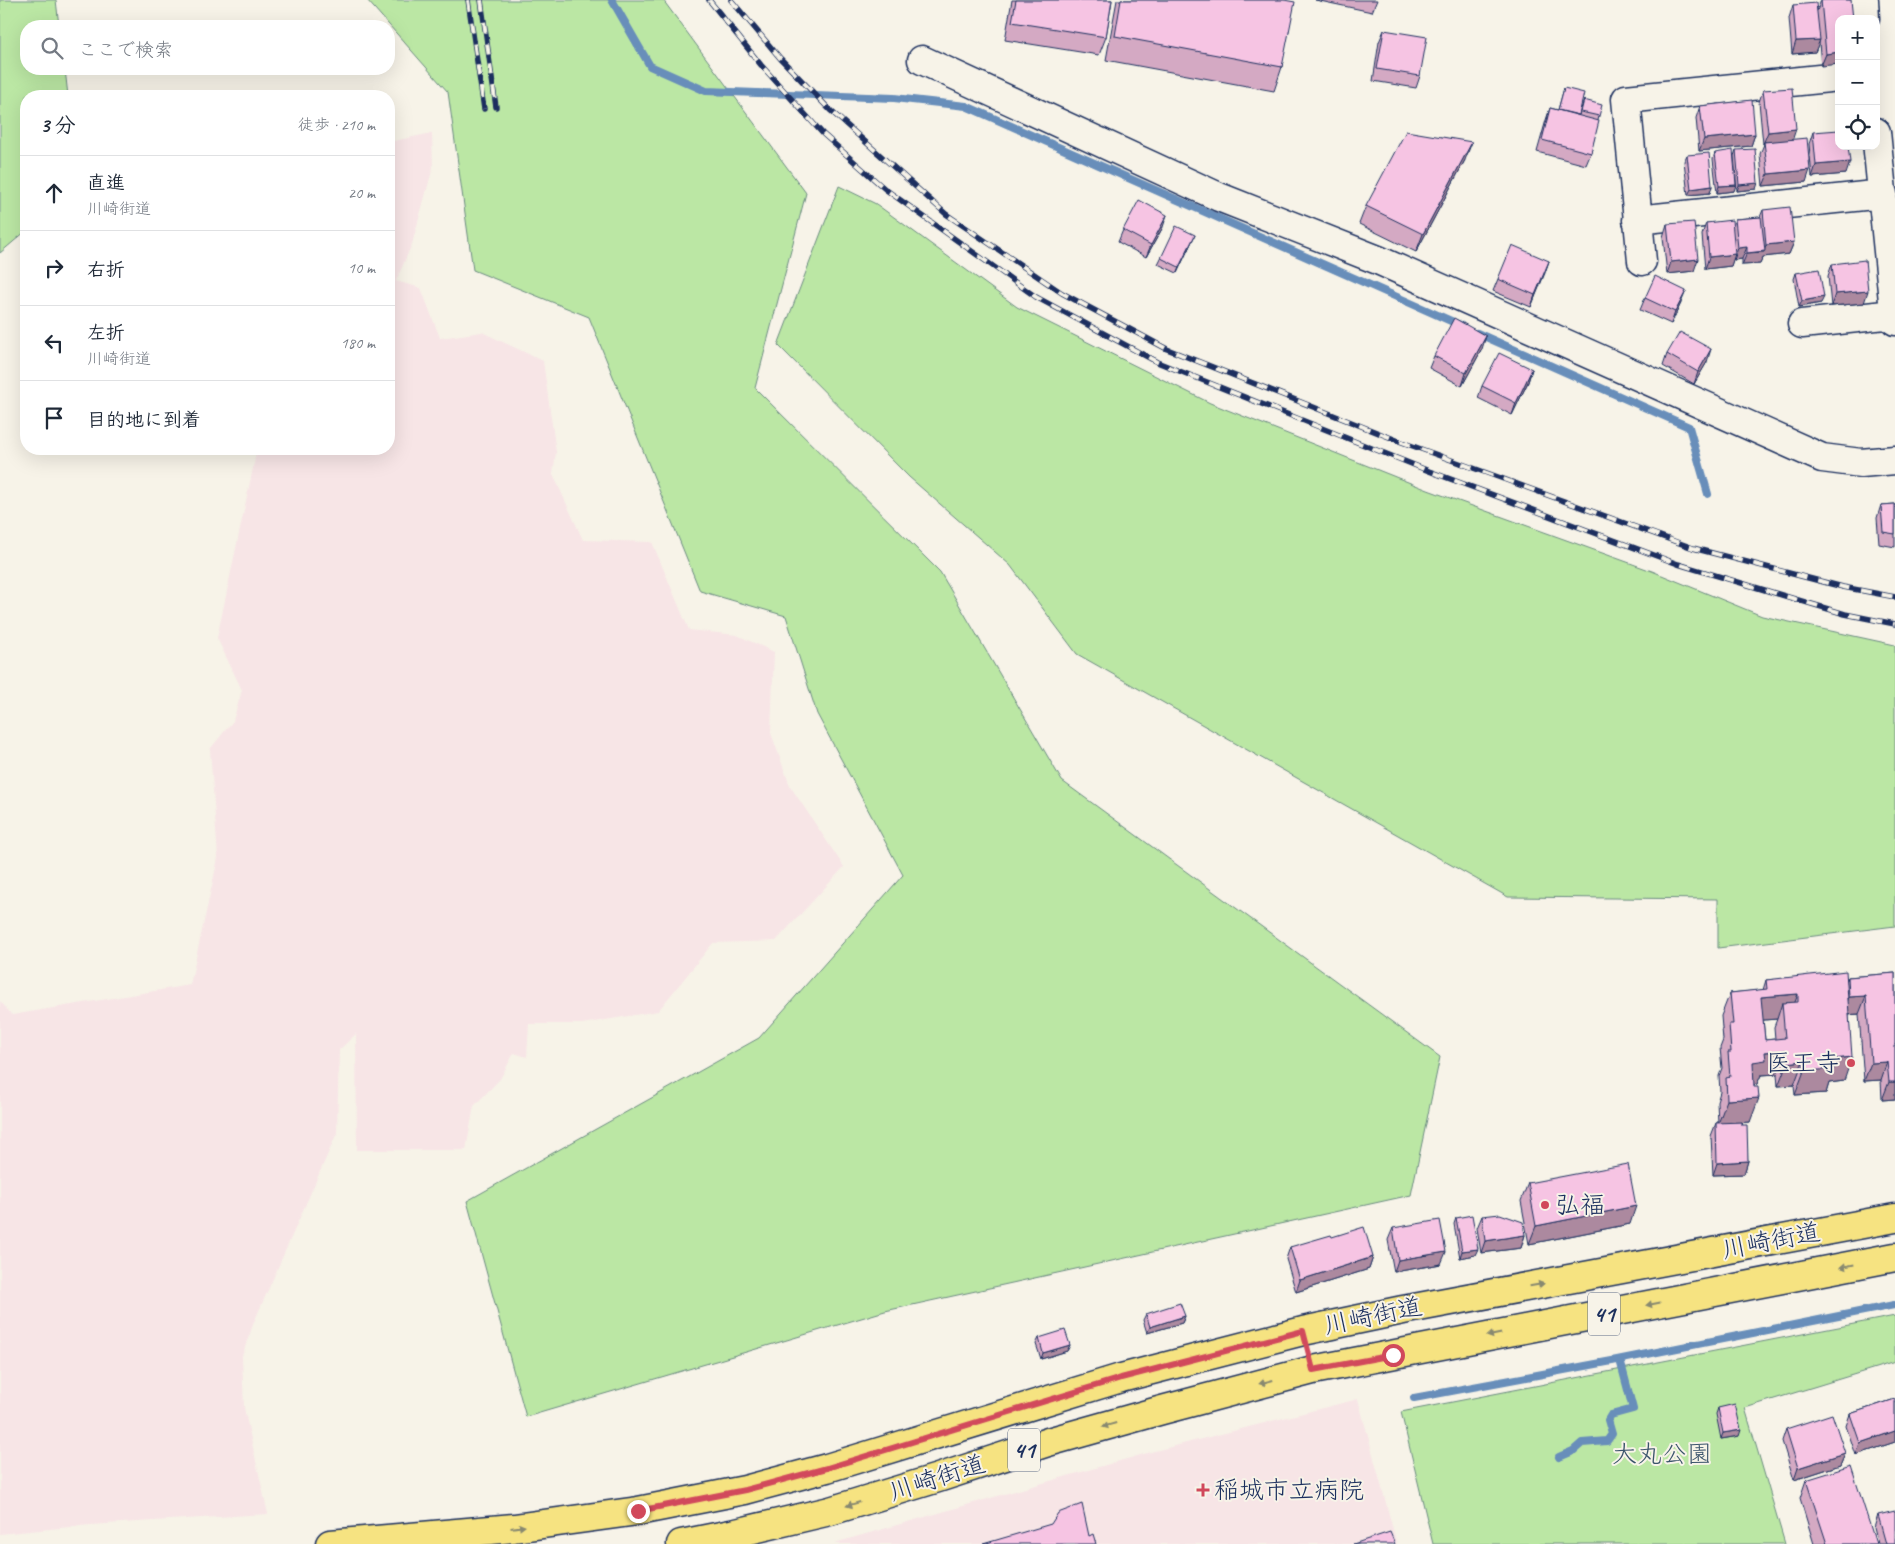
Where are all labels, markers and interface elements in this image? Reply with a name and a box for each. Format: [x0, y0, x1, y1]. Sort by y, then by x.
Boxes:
map controls [1835, 15, 1880, 150]
button: + [1835, 15, 1880, 60]
search box [20, 20, 395, 75]
icon: search [38, 34, 66, 62]
text: ここで検索 [78, 38, 173, 62]
button: − [1835, 60, 1880, 105]
button: locate [1835, 105, 1880, 150]
text: 3 分 [40, 112, 76, 138]
text: 徒歩 · 210 m [298, 115, 375, 135]
text: 直進 [87, 171, 125, 195]
icon: ahead [40, 179, 68, 207]
text: 20 m [348, 183, 375, 203]
text: 川崎街道 [87, 199, 151, 219]
icon: right [40, 254, 68, 282]
text: 右折 [87, 258, 125, 282]
text: 10 m [348, 258, 375, 278]
text: 左折 [87, 321, 125, 345]
icon: left [40, 329, 68, 357]
text: 180 m [341, 333, 375, 353]
text: 川崎街道 [87, 349, 151, 369]
icon: arrive [40, 404, 68, 432]
text: 目的地に到着 [87, 408, 201, 432]
place label: 医王寺 [1766, 1047, 1841, 1079]
marker: 医王寺 [1845, 1057, 1857, 1069]
place label: 弘福 [1555, 1189, 1605, 1221]
marker: 弘福 [1539, 1199, 1551, 1211]
street label: 川崎街道 [1719, 1216, 1823, 1266]
one-way arrow [1839, 1263, 1855, 1271]
one-way arrow [1529, 1281, 1545, 1289]
street label: 川崎街道 [1321, 1290, 1425, 1342]
road number: 41 [1588, 1292, 1620, 1336]
one-way arrow [1646, 1300, 1661, 1308]
one-way arrow [1486, 1331, 1501, 1339]
route start [1382, 1344, 1405, 1367]
one-way arrow [1258, 1379, 1273, 1387]
one-way arrow [1101, 1421, 1116, 1429]
road number: 41 [1008, 1428, 1040, 1472]
park label: 大丸公園 [1612, 1438, 1712, 1470]
street label: 川崎街道 [884, 1447, 990, 1509]
place label: 稲城市立病院 [1214, 1474, 1364, 1506]
marker: 稲城市立病院 [1196, 1483, 1210, 1497]
route end [627, 1500, 650, 1523]
one-way arrow [846, 1500, 861, 1508]
one-way arrow [511, 1523, 527, 1531]

